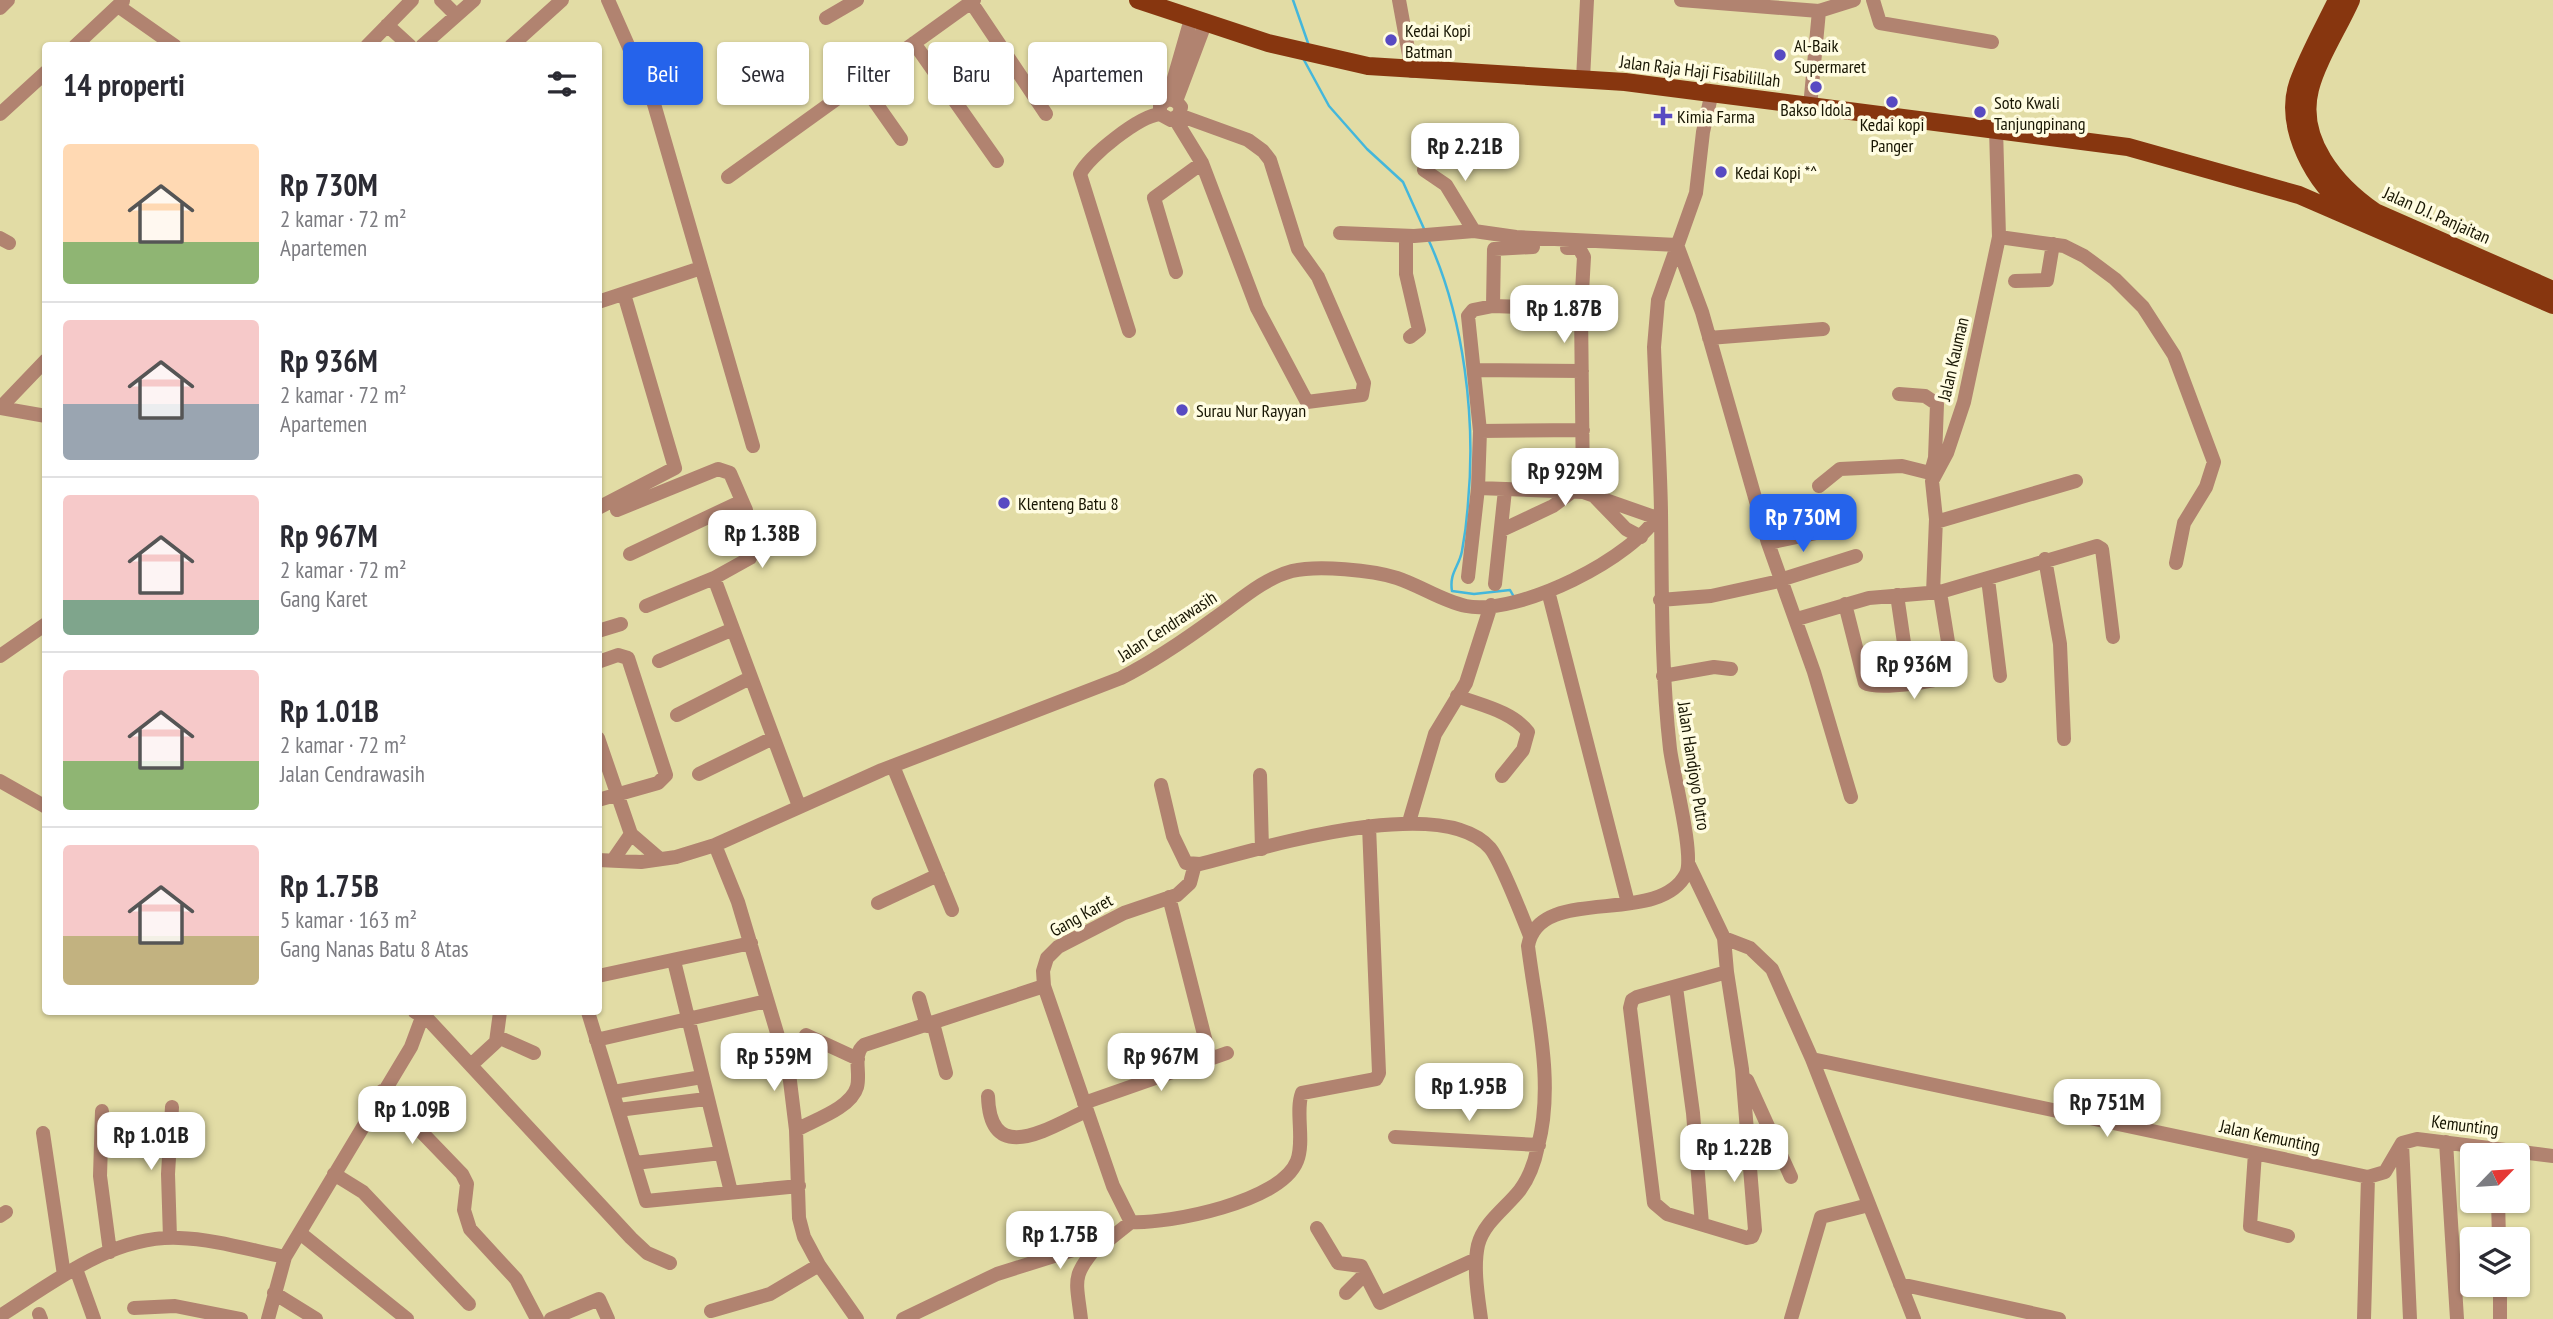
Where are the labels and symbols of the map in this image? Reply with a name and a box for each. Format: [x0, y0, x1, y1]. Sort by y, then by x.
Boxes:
place label: Kedai Kopi Batman [1405, 19, 1471, 63]
marker: Kedai Kopi Batman [1383, 32, 1399, 48]
place label: Al-Baik Supermaret [1794, 34, 1866, 78]
marker: Al-Baik Supermaret [1772, 47, 1788, 63]
street label: Jalan Raja Haji Fisabilillah [1617, 50, 1782, 92]
marker: Bakso Idola [1808, 79, 1824, 95]
place label: Soto Kwali Tanjungpinang [1994, 91, 2086, 135]
marker: Kedai kopi Panger [1884, 94, 1900, 110]
place label: Bakso Idola [1780, 98, 1852, 121]
marker: Soto Kwali Tanjungpinang [1972, 104, 1988, 120]
place label: Kimia Farma [1677, 105, 1755, 128]
marker: Kimia Farma [1655, 108, 1671, 124]
place label: Kedai kopi Panger [1860, 113, 1924, 157]
pin: Rp 2.21B [1393, 124, 1537, 183]
place label: Kedai Kopi *^ [1735, 161, 1817, 184]
marker: Kedai Kopi *^ [1713, 164, 1729, 180]
street label: Jalan D.I. Panjaitan [2379, 181, 2494, 249]
pin: Rp 1.87B [1492, 286, 1636, 345]
street label: Jalan Kauman [1932, 315, 1974, 404]
place label: Surau Nur Rayyan [1196, 399, 1306, 422]
marker: Surau Nur Rayyan [1174, 402, 1190, 418]
pin: Rp 929M [1500, 448, 1630, 508]
place label: Klenteng Batu 8 [1018, 492, 1119, 515]
pin: Rp 730M [1738, 494, 1868, 554]
marker: Klenteng Batu 8 [996, 495, 1012, 511]
pin: Rp 1.38B [690, 510, 834, 570]
street label: Jalan Cendrawasih [1112, 585, 1221, 667]
pin: Rp 936M [1849, 642, 1979, 701]
street label: Jalan Handjoyo Putro [1672, 699, 1716, 832]
street label: Gang Karet [1045, 888, 1117, 942]
pin: Rp 559M [709, 1034, 839, 1093]
pin: Rp 967M [1096, 1034, 1226, 1093]
pin: Rp 1.95B [1397, 1064, 1541, 1123]
pin: Rp 751M [2042, 1080, 2172, 1139]
pin: Rp 1.09B [340, 1086, 484, 1146]
street label: Kemunting [2430, 1109, 2500, 1141]
pin: Rp 1.01B [79, 1112, 223, 1172]
street label: Jalan Kemunting [2217, 1114, 2322, 1158]
pin: Rp 1.22B [1662, 1124, 1806, 1184]
north arrow [2460, 1143, 2530, 1213]
pin: Rp 1.75B [988, 1212, 1132, 1271]

